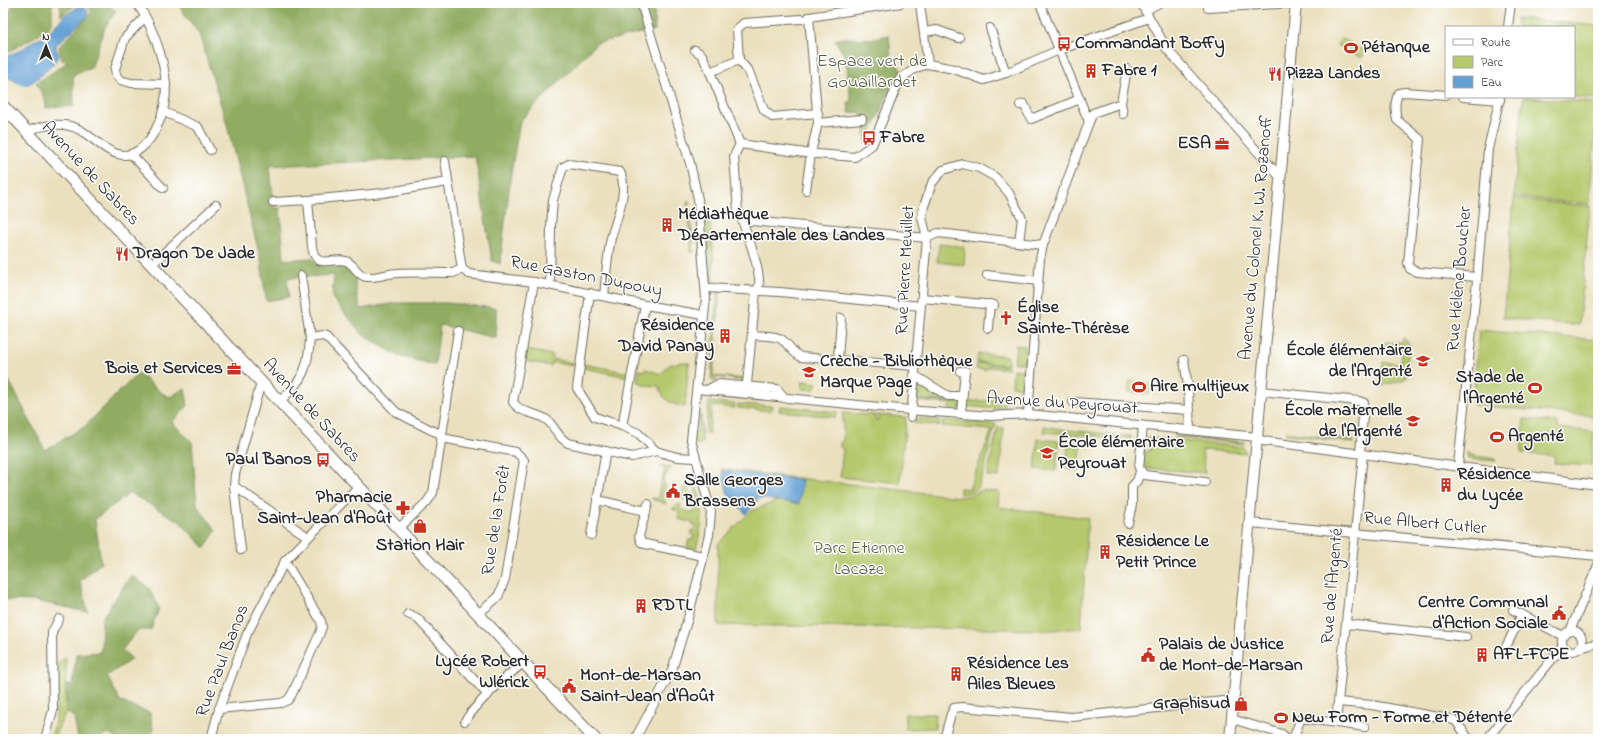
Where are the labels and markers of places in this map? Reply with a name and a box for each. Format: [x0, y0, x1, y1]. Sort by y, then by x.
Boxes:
place label: Commandant Boffy [1075, 31, 1224, 58]
place label: Pétanque [1362, 35, 1431, 61]
bus stop icon: Commandant Boffy [1056, 36, 1072, 52]
sports icon: Pétanque [1343, 40, 1359, 56]
place label: Fabre 1 [1101, 58, 1157, 84]
place label: Pizza Landes [1286, 61, 1380, 87]
building icon: Fabre 1 [1083, 63, 1099, 79]
restaurant icon: Pizza Landes [1267, 66, 1283, 82]
place label: Fabre [879, 125, 925, 151]
bus stop icon: Fabre [861, 130, 877, 146]
place label: ESA [1177, 131, 1211, 157]
office icon: ESA [1214, 136, 1230, 152]
place label: Médiathèque Départementale des Landes [677, 202, 885, 249]
building icon: Médiathèque Départementale des Landes [659, 217, 675, 233]
place label: Dragon De Jade [132, 241, 256, 268]
restaurant icon: Dragon De Jade [114, 246, 130, 262]
place label: Église Sainte-Thérèse [1017, 295, 1130, 342]
church icon: Église Sainte-Thérèse [998, 310, 1014, 326]
place label: Résidence David Panay [618, 313, 715, 361]
building icon: Résidence David Panay [717, 328, 733, 344]
place label: École élémentaire de l'Argenté [1286, 338, 1413, 386]
place label: Crèche - Bibliothèque Marque Page [820, 349, 973, 397]
school or university icon: École élémentaire de l'Argenté [1415, 353, 1431, 369]
place label: Bois et Services [104, 356, 223, 382]
office icon: Bois et Services [226, 361, 242, 377]
school or university icon: Crèche - Bibliothèque Marque Page [801, 364, 817, 380]
place label: Stade de l'Argenté [1456, 365, 1525, 413]
place label: Aire multijeux [1150, 374, 1249, 400]
sports icon: Aire multijeux [1131, 379, 1147, 395]
sports icon: Stade de l'Argenté [1527, 380, 1543, 396]
place label: École maternelle de l'Argenté [1284, 398, 1403, 446]
school or university icon: École maternelle de l'Argenté [1405, 413, 1421, 429]
place label: Argenté [1508, 424, 1565, 451]
sports icon: Argenté [1489, 429, 1505, 445]
place label: École élémentaire Peyrouat [1058, 430, 1185, 478]
school or university icon: École élémentaire Peyrouat [1039, 445, 1055, 461]
place label: Paul Banos [226, 447, 312, 473]
bus stop icon: Paul Banos [315, 452, 331, 468]
place label: Résidence du Lycée [1457, 462, 1531, 510]
place label: Salle Georges Brassens [683, 468, 784, 515]
building icon: Résidence du Lycée [1438, 477, 1454, 493]
public building icon: Salle Georges Brassens [665, 483, 681, 499]
place label: Pharmacie Saint-Jean d'Août [257, 485, 393, 532]
pharmacy icon: Pharmacie Saint-Jean d'Août [395, 500, 411, 516]
shop icon: Station Hair [412, 518, 428, 534]
place label: Résidence Le Petit Prince [1116, 529, 1210, 576]
place label: Station Hair [376, 533, 465, 559]
building icon: Résidence Le Petit Prince [1097, 544, 1113, 560]
place label: Centre Communal d'Action Sociale [1418, 590, 1549, 637]
place label: RDTL [652, 593, 692, 619]
building icon: RDTL [633, 598, 649, 614]
public building icon: Centre Communal d'Action Sociale [1551, 605, 1567, 621]
place label: Palais de Justice de Mont-de-Marsan [1159, 632, 1303, 679]
place label: AFL-FCPE [1493, 642, 1570, 668]
public building icon: Palais de Justice de Mont-de-Marsan [1140, 647, 1156, 663]
building icon: AFL-FCPE [1474, 647, 1490, 663]
place label: Lycée Robert Wlérick [435, 649, 530, 696]
place label: Résidence Les Ailes Bleues [967, 651, 1069, 698]
place label: Mont-de-Marsan Saint-Jean d'Août [580, 663, 716, 710]
bus stop icon: Lycée Robert Wlérick [532, 664, 548, 680]
building icon: Résidence Les Ailes Bleues [948, 666, 964, 682]
public building icon: Mont-de-Marsan Saint-Jean d'Août [561, 678, 577, 694]
place label: Graphisud [1153, 691, 1231, 717]
shop icon: Graphisud [1233, 696, 1249, 712]
place label: New Form - Forme et Détente [1292, 705, 1513, 731]
sports icon: New Form - Forme et Détente [1273, 710, 1289, 726]

